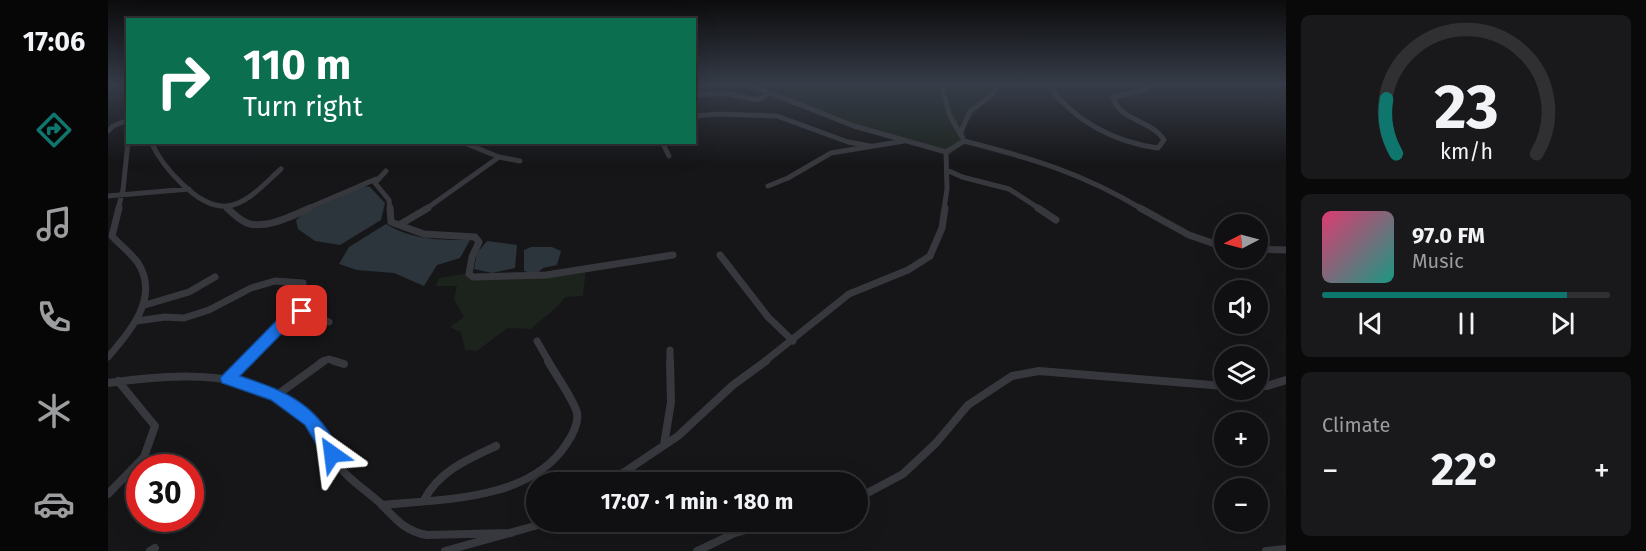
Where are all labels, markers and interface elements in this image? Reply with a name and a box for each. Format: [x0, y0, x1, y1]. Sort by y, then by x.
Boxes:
text: 17:06 [23, 26, 85, 58]
text: 110 m [243, 40, 351, 90]
icon: right [144, 42, 222, 120]
text: 23 [1434, 70, 1498, 145]
text: Turn right [243, 91, 363, 123]
icon: directions [33, 109, 75, 151]
text: km/h [1439, 139, 1493, 165]
icon: music [33, 203, 75, 245]
north arrow [1214, 214, 1268, 268]
map controls [1214, 214, 1268, 532]
text: 97.0 FM [1412, 222, 1485, 249]
text: Music [1412, 249, 1464, 273]
button: sound [1214, 280, 1268, 334]
pin [276, 285, 327, 336]
icon: arrive [285, 294, 318, 327]
icon: phone [33, 296, 75, 338]
icon: previous [1354, 307, 1387, 340]
icon: pause [1450, 307, 1483, 340]
icon: next [1546, 307, 1579, 340]
button: layers [1214, 346, 1268, 400]
icon: climate [33, 390, 75, 432]
button: + [1214, 412, 1268, 466]
text: Climate [1322, 413, 1390, 437]
position arrow [300, 422, 364, 486]
text: 22° [1431, 443, 1501, 497]
text: − [1322, 451, 1339, 491]
text: + [1594, 451, 1610, 491]
speed limit sign: 30 [126, 454, 204, 532]
button: − [1214, 478, 1268, 532]
icon: car [33, 483, 75, 525]
text: 17:07 · 1 min · 180 m [601, 488, 793, 515]

